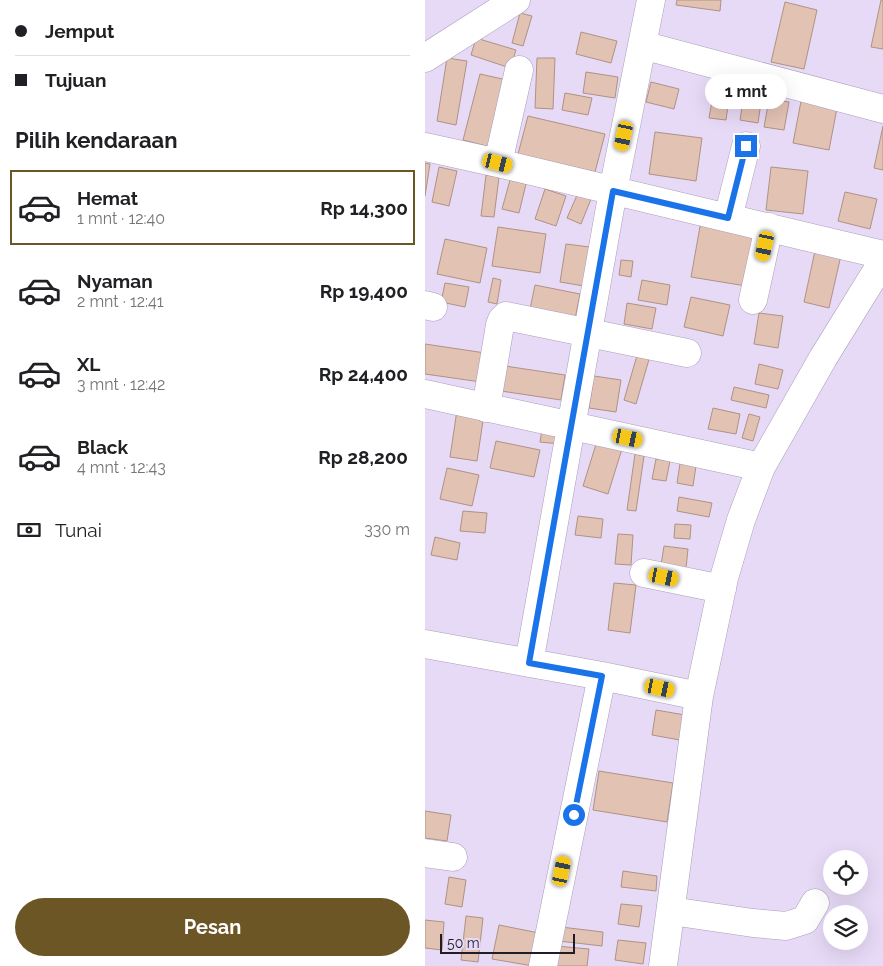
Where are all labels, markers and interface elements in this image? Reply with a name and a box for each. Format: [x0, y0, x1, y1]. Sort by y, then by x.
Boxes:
text: Jemput [45, 20, 114, 42]
text: Tujuan [45, 69, 106, 91]
callout: 1 mnt [705, 74, 787, 108]
text: 1 mnt [725, 82, 767, 101]
car [613, 120, 634, 152]
text: Pilih kendaraan [15, 127, 177, 153]
route end [735, 135, 757, 157]
car [481, 152, 514, 174]
icon: car [17, 185, 62, 230]
text: Hemat [77, 187, 138, 209]
text: Rp 14,300 [320, 197, 408, 219]
text: 1 mnt · 12:40 [77, 209, 165, 228]
car [754, 230, 775, 262]
icon: car [17, 268, 62, 313]
text: Nyaman [77, 270, 153, 292]
text: Rp 19,400 [320, 280, 408, 302]
text: 2 mnt · 12:41 [77, 292, 164, 311]
icon: car [17, 351, 62, 396]
text: XL [77, 353, 100, 375]
text: Rp 24,400 [319, 363, 408, 385]
text: 3 mnt · 12:42 [77, 375, 165, 394]
car [611, 428, 644, 448]
icon: car [17, 434, 62, 479]
text: Black [77, 436, 128, 458]
text: Rp 28,200 [318, 446, 408, 468]
text: 4 mnt · 12:43 [77, 458, 166, 477]
icon: cash [15, 516, 43, 544]
text: Tunai [55, 519, 102, 541]
text: 330 m [364, 520, 410, 539]
car [647, 567, 680, 587]
car [643, 678, 676, 698]
route start [563, 804, 585, 826]
map controls [823, 850, 868, 950]
button: locate [823, 850, 868, 895]
car [551, 855, 572, 887]
button: Pesan [15, 898, 410, 956]
button: layers [823, 905, 868, 950]
scale bar [440, 931, 575, 954]
text: 50 m [447, 935, 480, 951]

